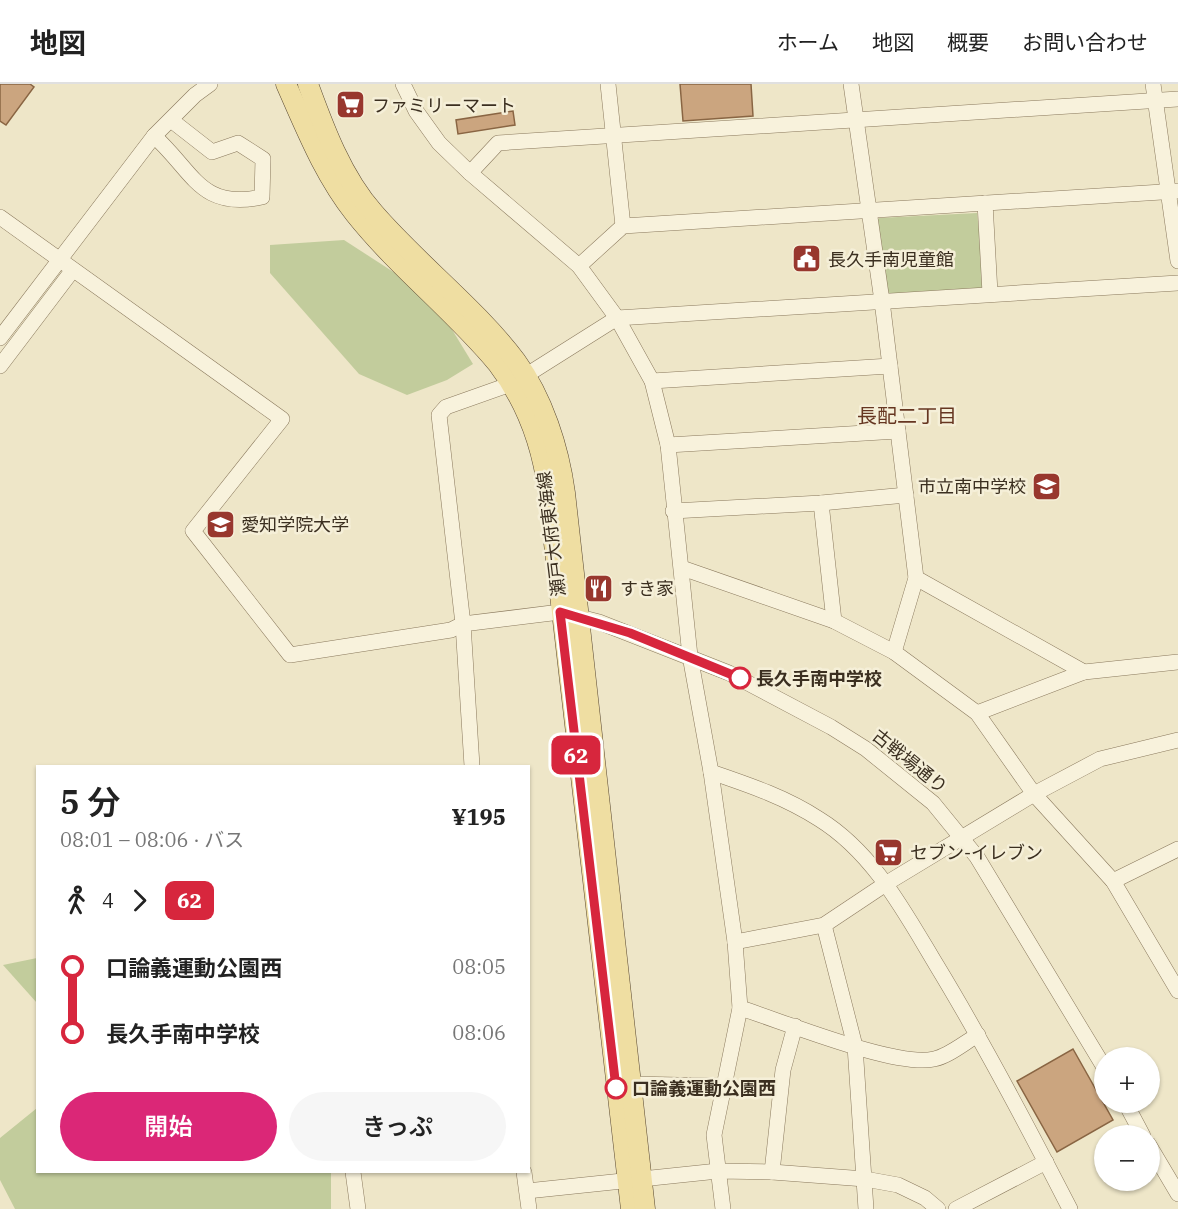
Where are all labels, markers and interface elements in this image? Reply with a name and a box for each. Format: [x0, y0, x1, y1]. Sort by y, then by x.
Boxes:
text: 地図 [30, 24, 86, 61]
text: ホーム [777, 28, 839, 56]
text: 地図 [872, 28, 914, 56]
text: 概要 [947, 28, 989, 56]
text: お問い合わせ [1022, 28, 1148, 56]
supermarket icon: ファミリーマート [335, 89, 367, 121]
place label: ファミリーマート [372, 94, 516, 117]
public building icon: 長久手南児童館 [791, 243, 823, 275]
place label: 長久手南児童館 [828, 248, 954, 271]
district label: 長配二丁目 [857, 402, 957, 429]
street label: 瀬戸大府東海線 [532, 470, 570, 598]
school or university icon: 市立南中学校 [1031, 470, 1063, 502]
place label: 市立南中学校 [918, 475, 1026, 498]
school or university icon: 愛知学院大学 [204, 508, 236, 540]
place label: 愛知学院大学 [241, 513, 349, 536]
restaurant icon: すき家 [583, 572, 615, 604]
place label: すき家 [620, 577, 674, 600]
marker: 長久手南中学校 [729, 667, 751, 689]
place label: 長久手南中学校 [756, 667, 882, 690]
street label: 古戦場通り [868, 724, 952, 798]
line badge: 62 [549, 736, 603, 774]
text: 62 [563, 741, 589, 769]
text: 5 分 [60, 780, 120, 823]
text: ¥195 [451, 802, 506, 831]
text: 08:01 – 08:06 · バス [60, 826, 244, 853]
supermarket icon: セブン-イレブン [873, 836, 905, 868]
place label: セブン-イレブン [910, 841, 1043, 864]
icon: walk [60, 884, 93, 917]
icon: forward [123, 884, 156, 917]
text: 62 [177, 886, 202, 914]
text: 4 [102, 887, 114, 914]
text: 口論義運動公園西 [106, 953, 282, 982]
text: 08:05 [452, 953, 506, 980]
text: 長久手南中学校 [106, 1019, 260, 1048]
text: 08:06 [452, 1019, 506, 1046]
map controls [1094, 1047, 1160, 1191]
button: + [1094, 1047, 1160, 1113]
marker: 口論義運動公園西 [605, 1077, 627, 1099]
place label: 口論義運動公園西 [632, 1077, 776, 1100]
button: 開始 [60, 1092, 277, 1161]
button: きっぷ [289, 1092, 506, 1161]
button: − [1094, 1125, 1160, 1191]

